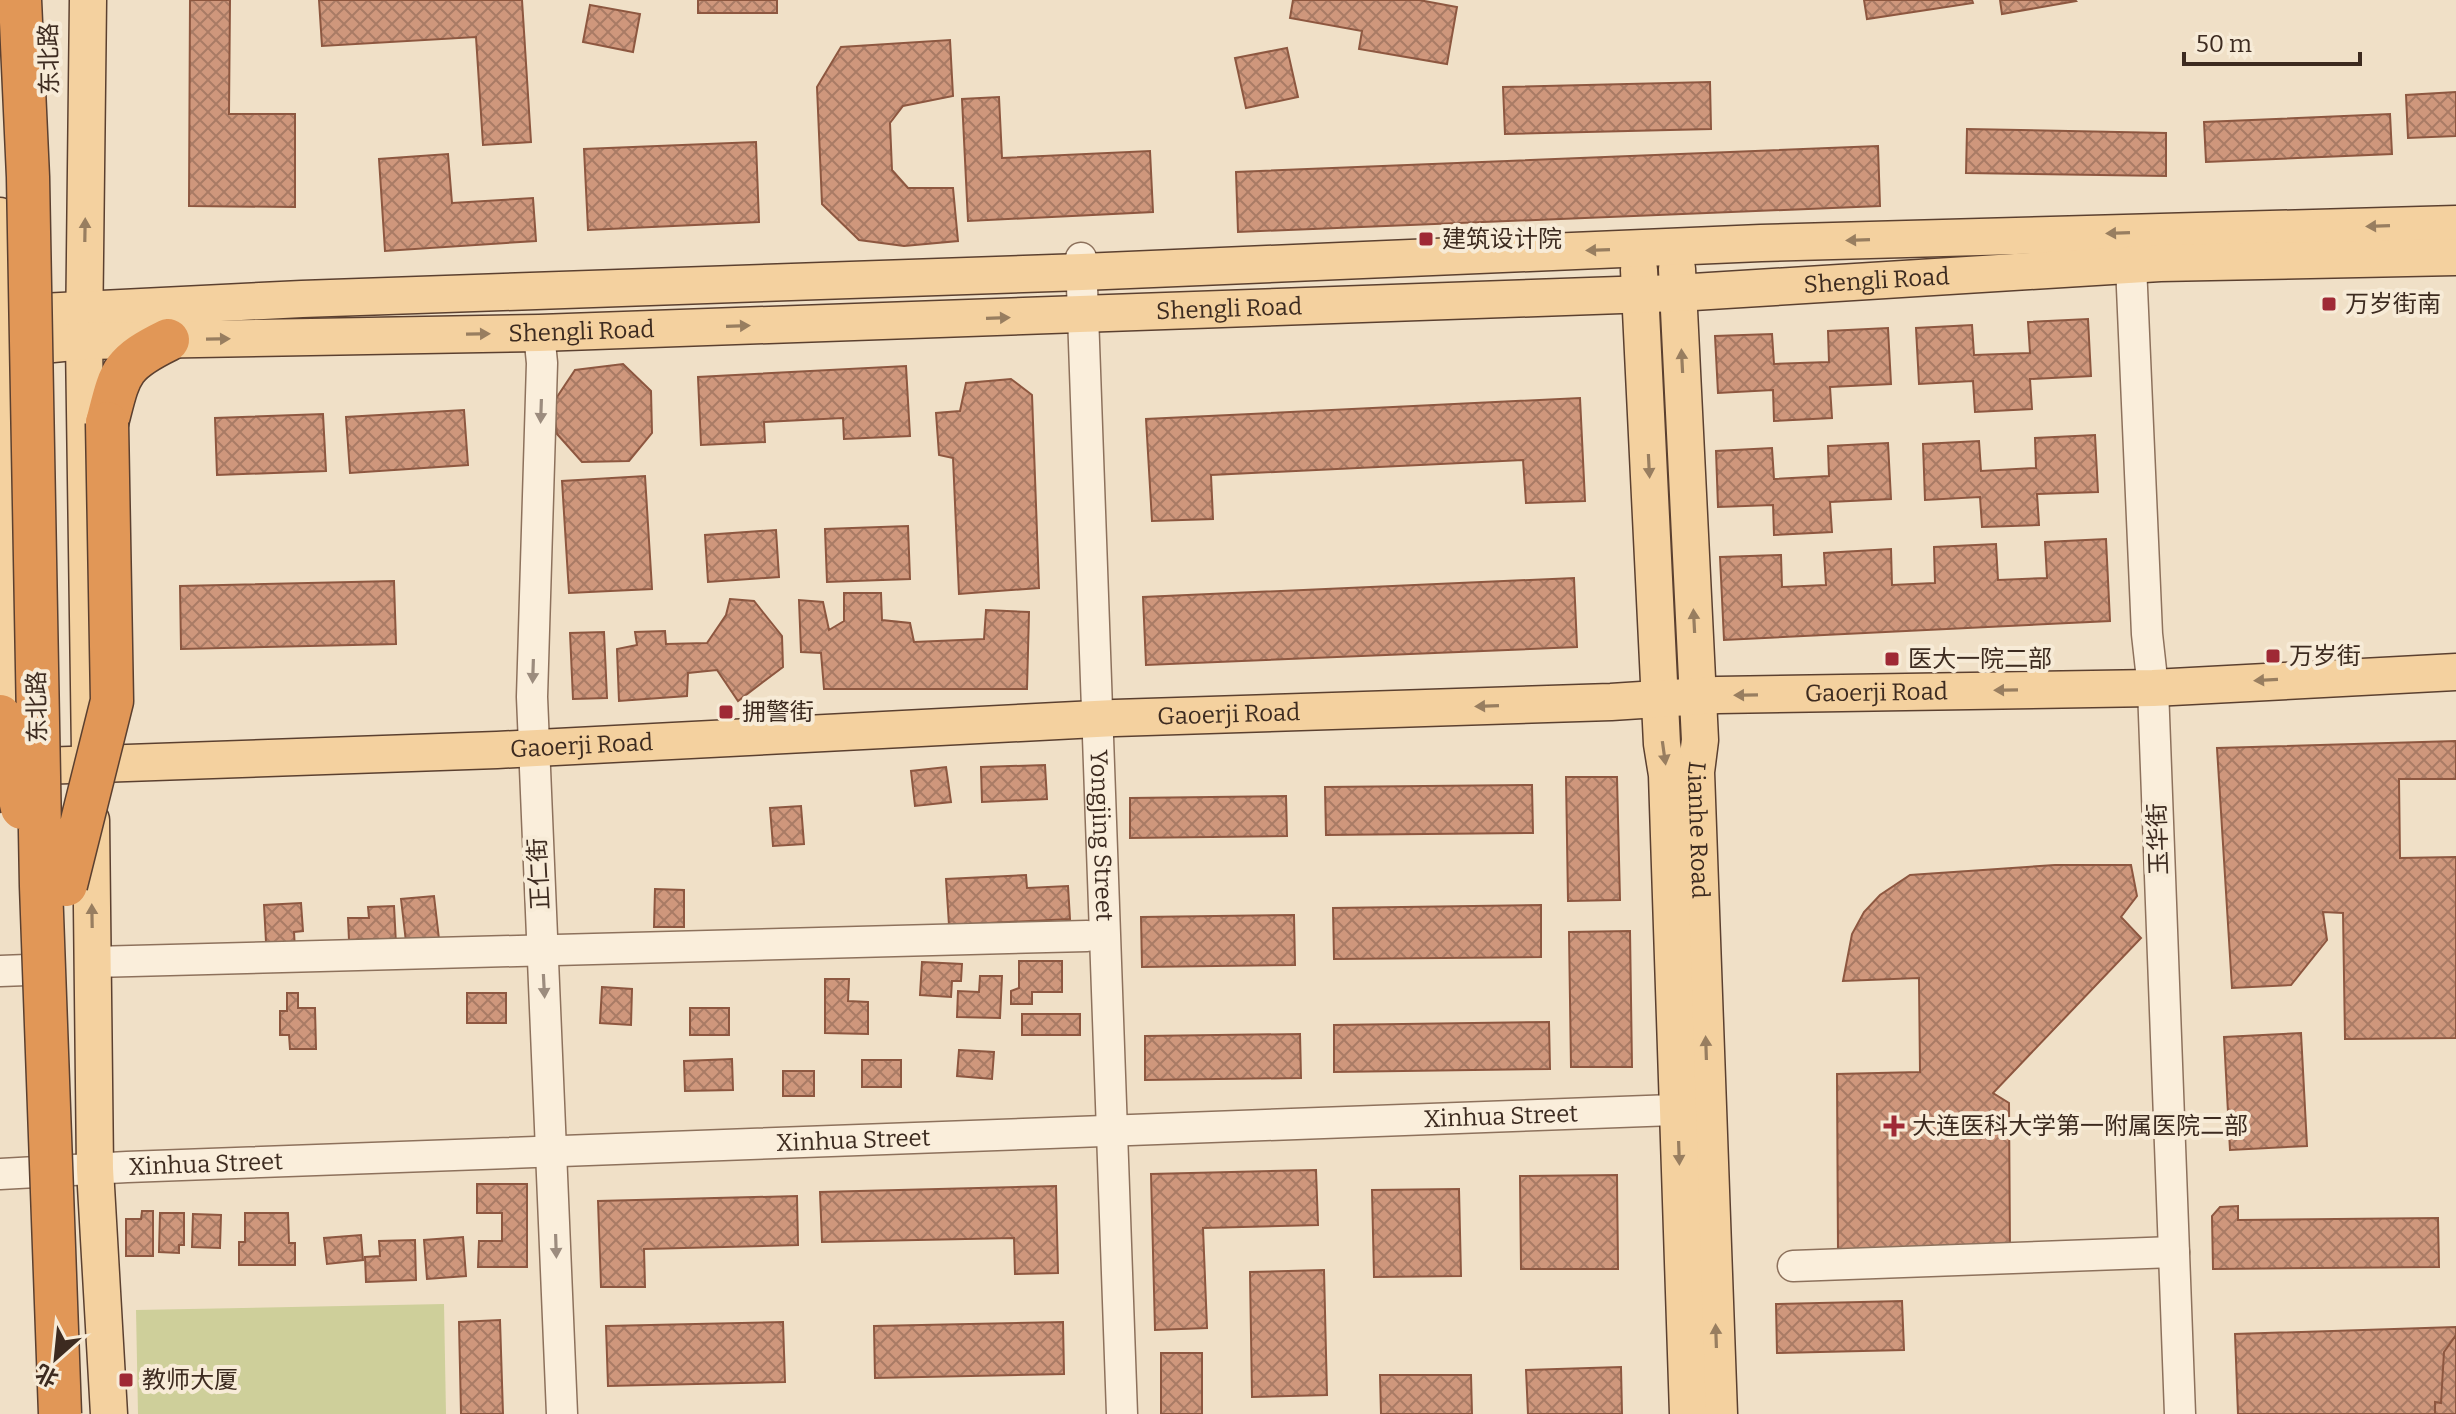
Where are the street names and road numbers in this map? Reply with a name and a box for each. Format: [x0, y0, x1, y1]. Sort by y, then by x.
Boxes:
street label: 东北路 [34, 23, 64, 95]
street label: Shengli Road [1803, 262, 1950, 299]
street label: Shengli Road [1156, 292, 1303, 325]
street label: Shengli Road [508, 315, 655, 348]
street label: 东北路 [22, 671, 52, 743]
street label: Gaoerji Road [1805, 677, 1948, 708]
street label: Gaoerji Road [1157, 698, 1301, 731]
street label: Gaoerji Road [509, 728, 654, 763]
street label: Yongjing Street [1084, 749, 1119, 922]
street label: Lianhe Road [1682, 760, 1715, 899]
street label: 玉华街 [2143, 803, 2173, 875]
street label: 正仁街 [523, 837, 555, 911]
street label: Xinhua Street [1423, 1100, 1579, 1133]
street label: Xinhua Street [776, 1123, 931, 1157]
street label: Xinhua Street [128, 1147, 284, 1181]

